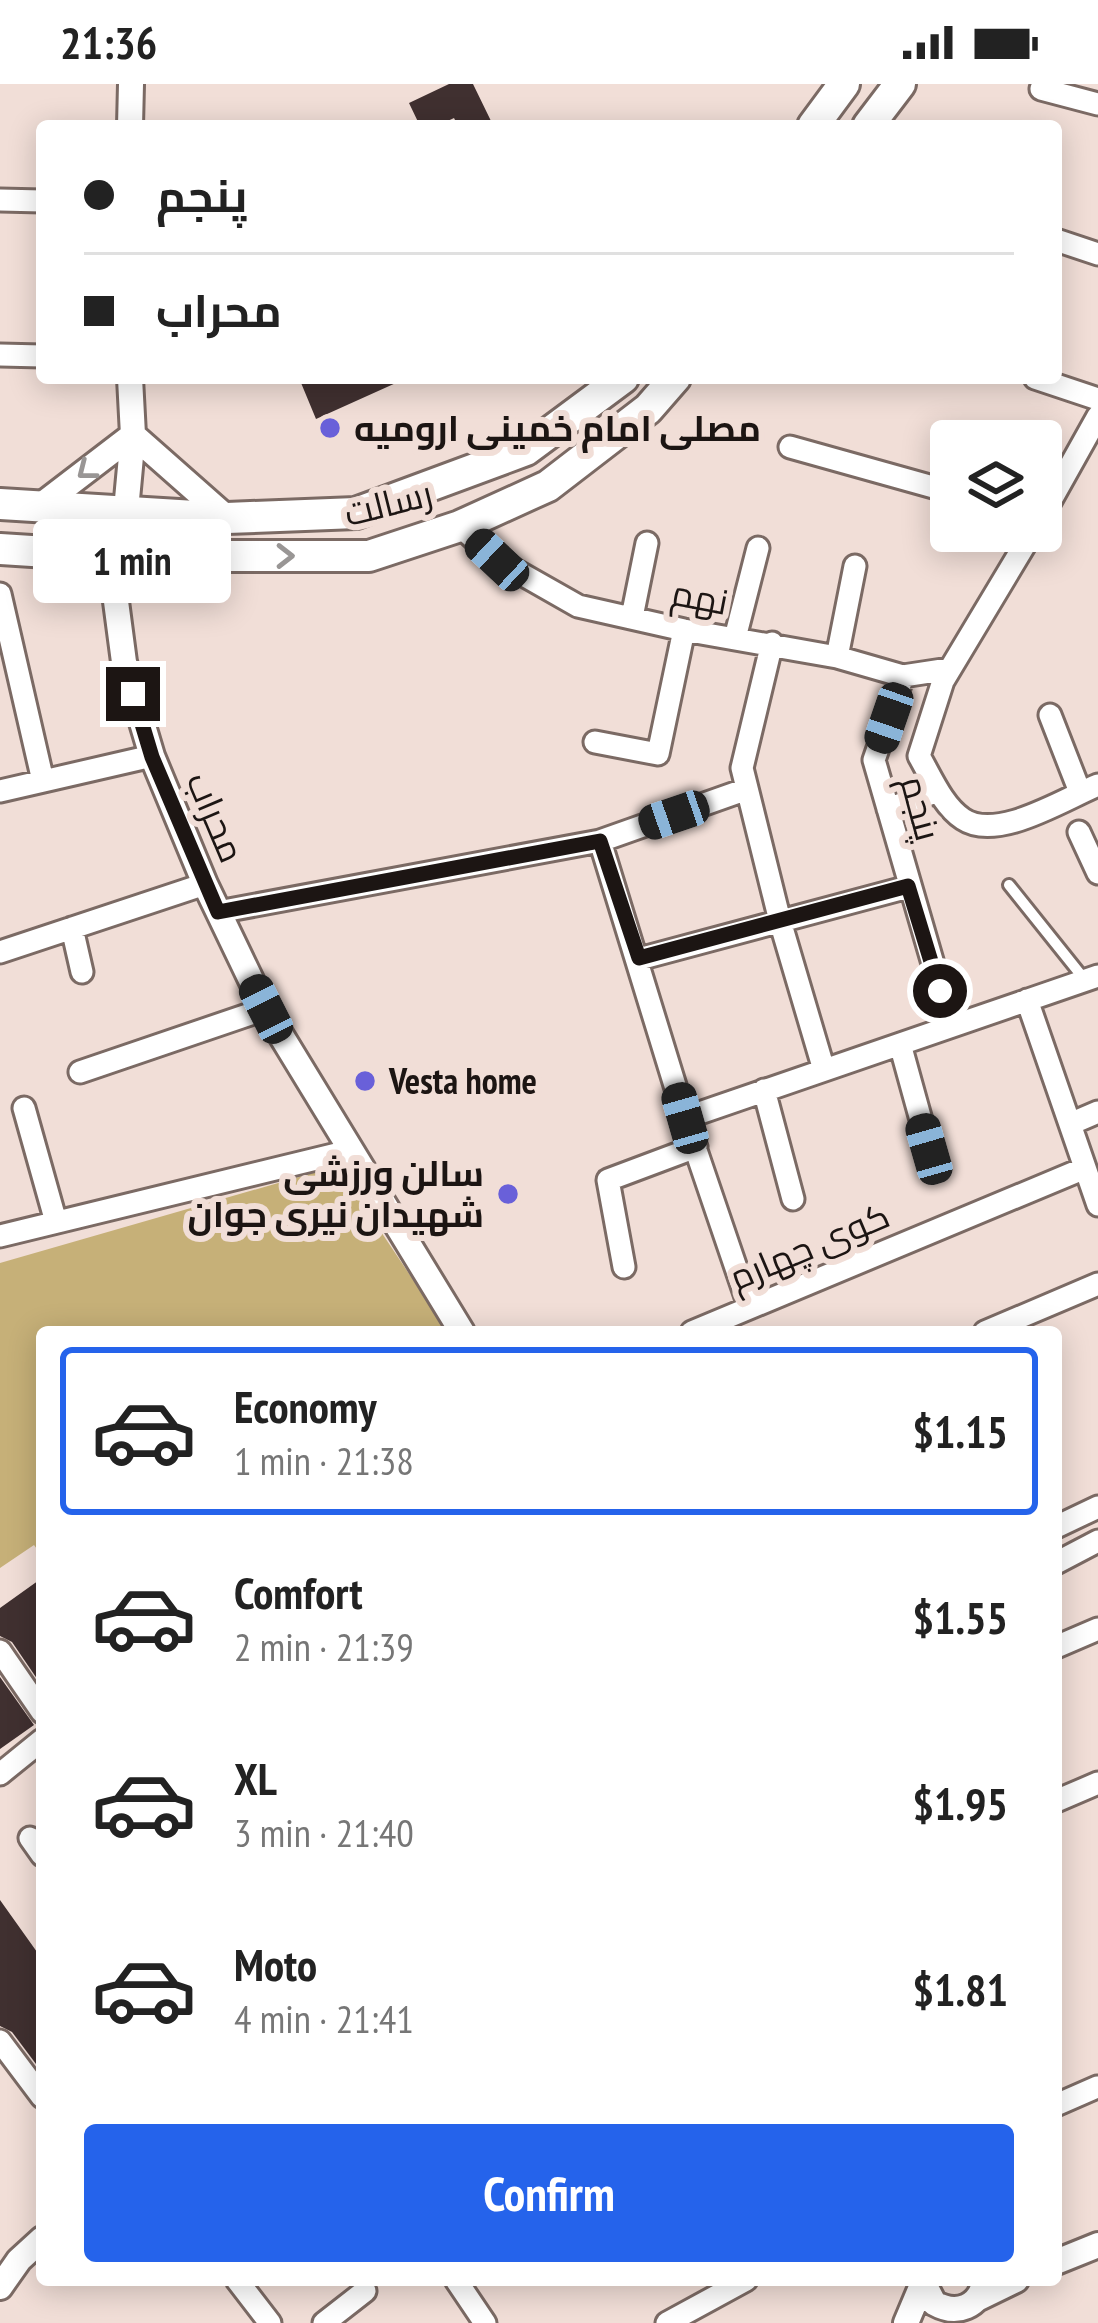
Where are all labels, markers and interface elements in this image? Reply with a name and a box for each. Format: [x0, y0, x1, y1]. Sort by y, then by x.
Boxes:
text: 21:36 [60, 13, 157, 71]
text: پنجم [156, 166, 248, 224]
text: محراب [156, 281, 282, 339]
place label: مصلی امام خمینی ارومیه [354, 404, 761, 453]
marker: مصلی امام خمینی ارومیه [317, 415, 343, 441]
map controls [930, 420, 1062, 552]
button: layers [930, 420, 1062, 552]
one-way arrow [78, 457, 100, 478]
street label: رسالت [339, 469, 437, 536]
callout: 1 min [34, 520, 232, 604]
car [458, 522, 536, 598]
text: 1 min [93, 535, 171, 586]
one-way arrow [277, 543, 295, 569]
street label: نهم [667, 568, 733, 627]
route end [106, 667, 160, 721]
car [860, 678, 918, 758]
street label: محراب [177, 764, 256, 869]
street label: پنجم [888, 770, 953, 847]
car [634, 786, 714, 844]
route start [913, 964, 967, 1018]
car [234, 969, 298, 1049]
place label: Vesta home [388, 1057, 537, 1104]
marker: Vesta home [352, 1068, 378, 1094]
car [658, 1078, 712, 1158]
car [902, 1109, 956, 1189]
place label: سالن ورزشی شهیدان نیری جوان [188, 1149, 484, 1237]
marker: سالن ورزشی شهیدان نیری جوان [495, 1181, 521, 1207]
street label: کوی چهارم [722, 1191, 897, 1302]
icon: car [90, 1377, 198, 1485]
text: Economy [234, 1377, 377, 1435]
text: $1.15 [912, 1402, 1008, 1460]
text: 1 min · 21:38 [234, 1435, 414, 1486]
icon: car [90, 1563, 198, 1671]
text: Comfort [234, 1563, 363, 1621]
text: $1.55 [912, 1588, 1008, 1646]
text: 2 min · 21:39 [234, 1621, 414, 1672]
icon: car [90, 1749, 198, 1857]
text: XL [234, 1749, 277, 1807]
text: $1.95 [912, 1774, 1008, 1832]
text: 3 min · 21:40 [234, 1807, 414, 1858]
icon: car [90, 1935, 198, 2043]
text: Moto [234, 1935, 317, 1993]
text: $1.81 [912, 1960, 1008, 2018]
text: 4 min · 21:41 [234, 1993, 414, 2044]
button: Confirm [84, 2124, 1014, 2262]

